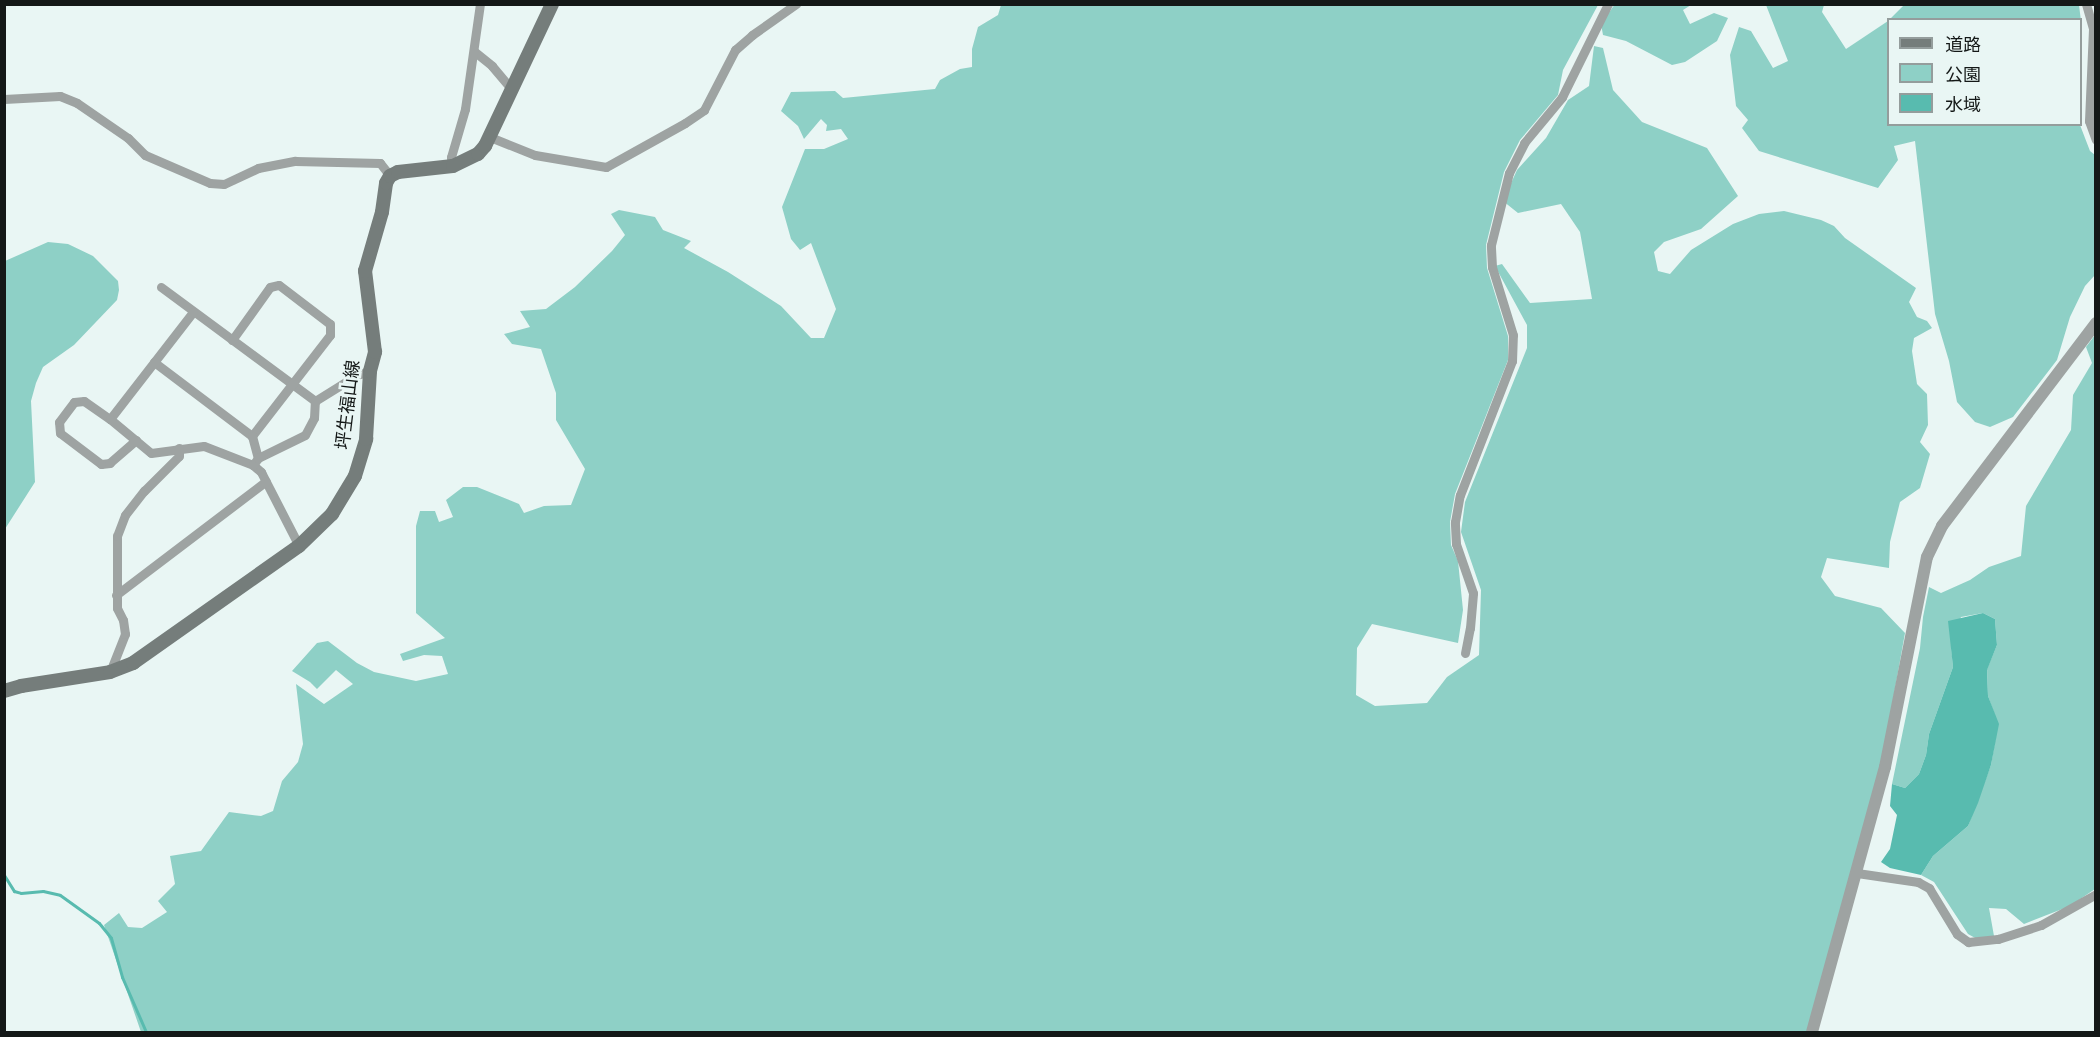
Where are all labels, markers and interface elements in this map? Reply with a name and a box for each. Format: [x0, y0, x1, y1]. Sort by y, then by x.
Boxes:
legend [1887, 18, 2082, 126]
text: 道路 [1945, 37, 1981, 55]
text: 公園 [1945, 67, 1981, 85]
text: 水域 [1945, 97, 1981, 115]
street label: 坪生福山線 [333, 359, 365, 451]

